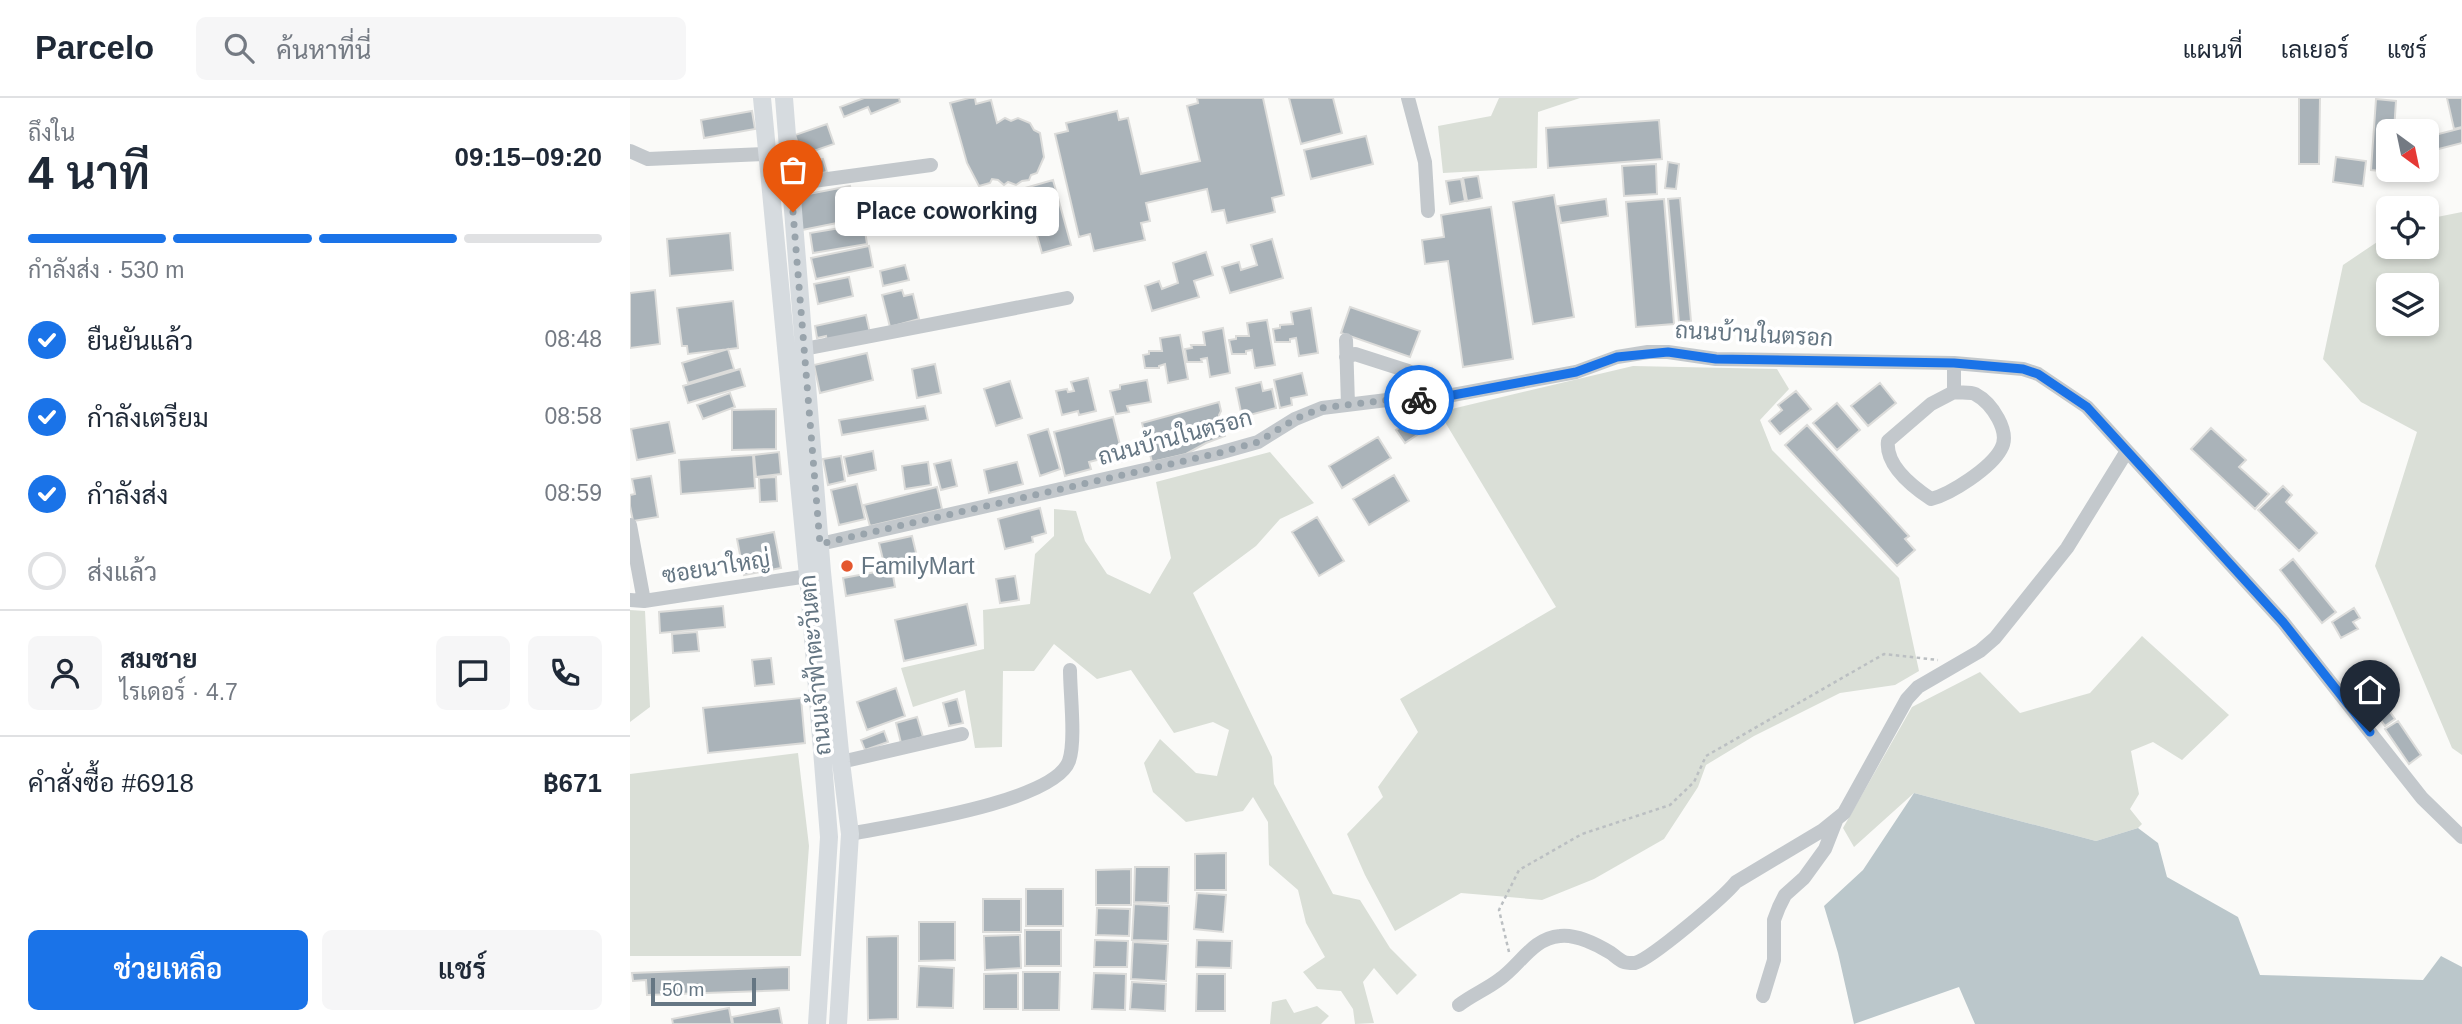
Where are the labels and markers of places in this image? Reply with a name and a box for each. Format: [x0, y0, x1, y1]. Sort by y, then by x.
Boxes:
pin [763, 140, 823, 212]
callout: Place coworking [835, 188, 1059, 236]
place label: FamilyMart [861, 553, 975, 579]
marker: FamilyMart [839, 558, 855, 574]
pin [2340, 660, 2400, 732]

